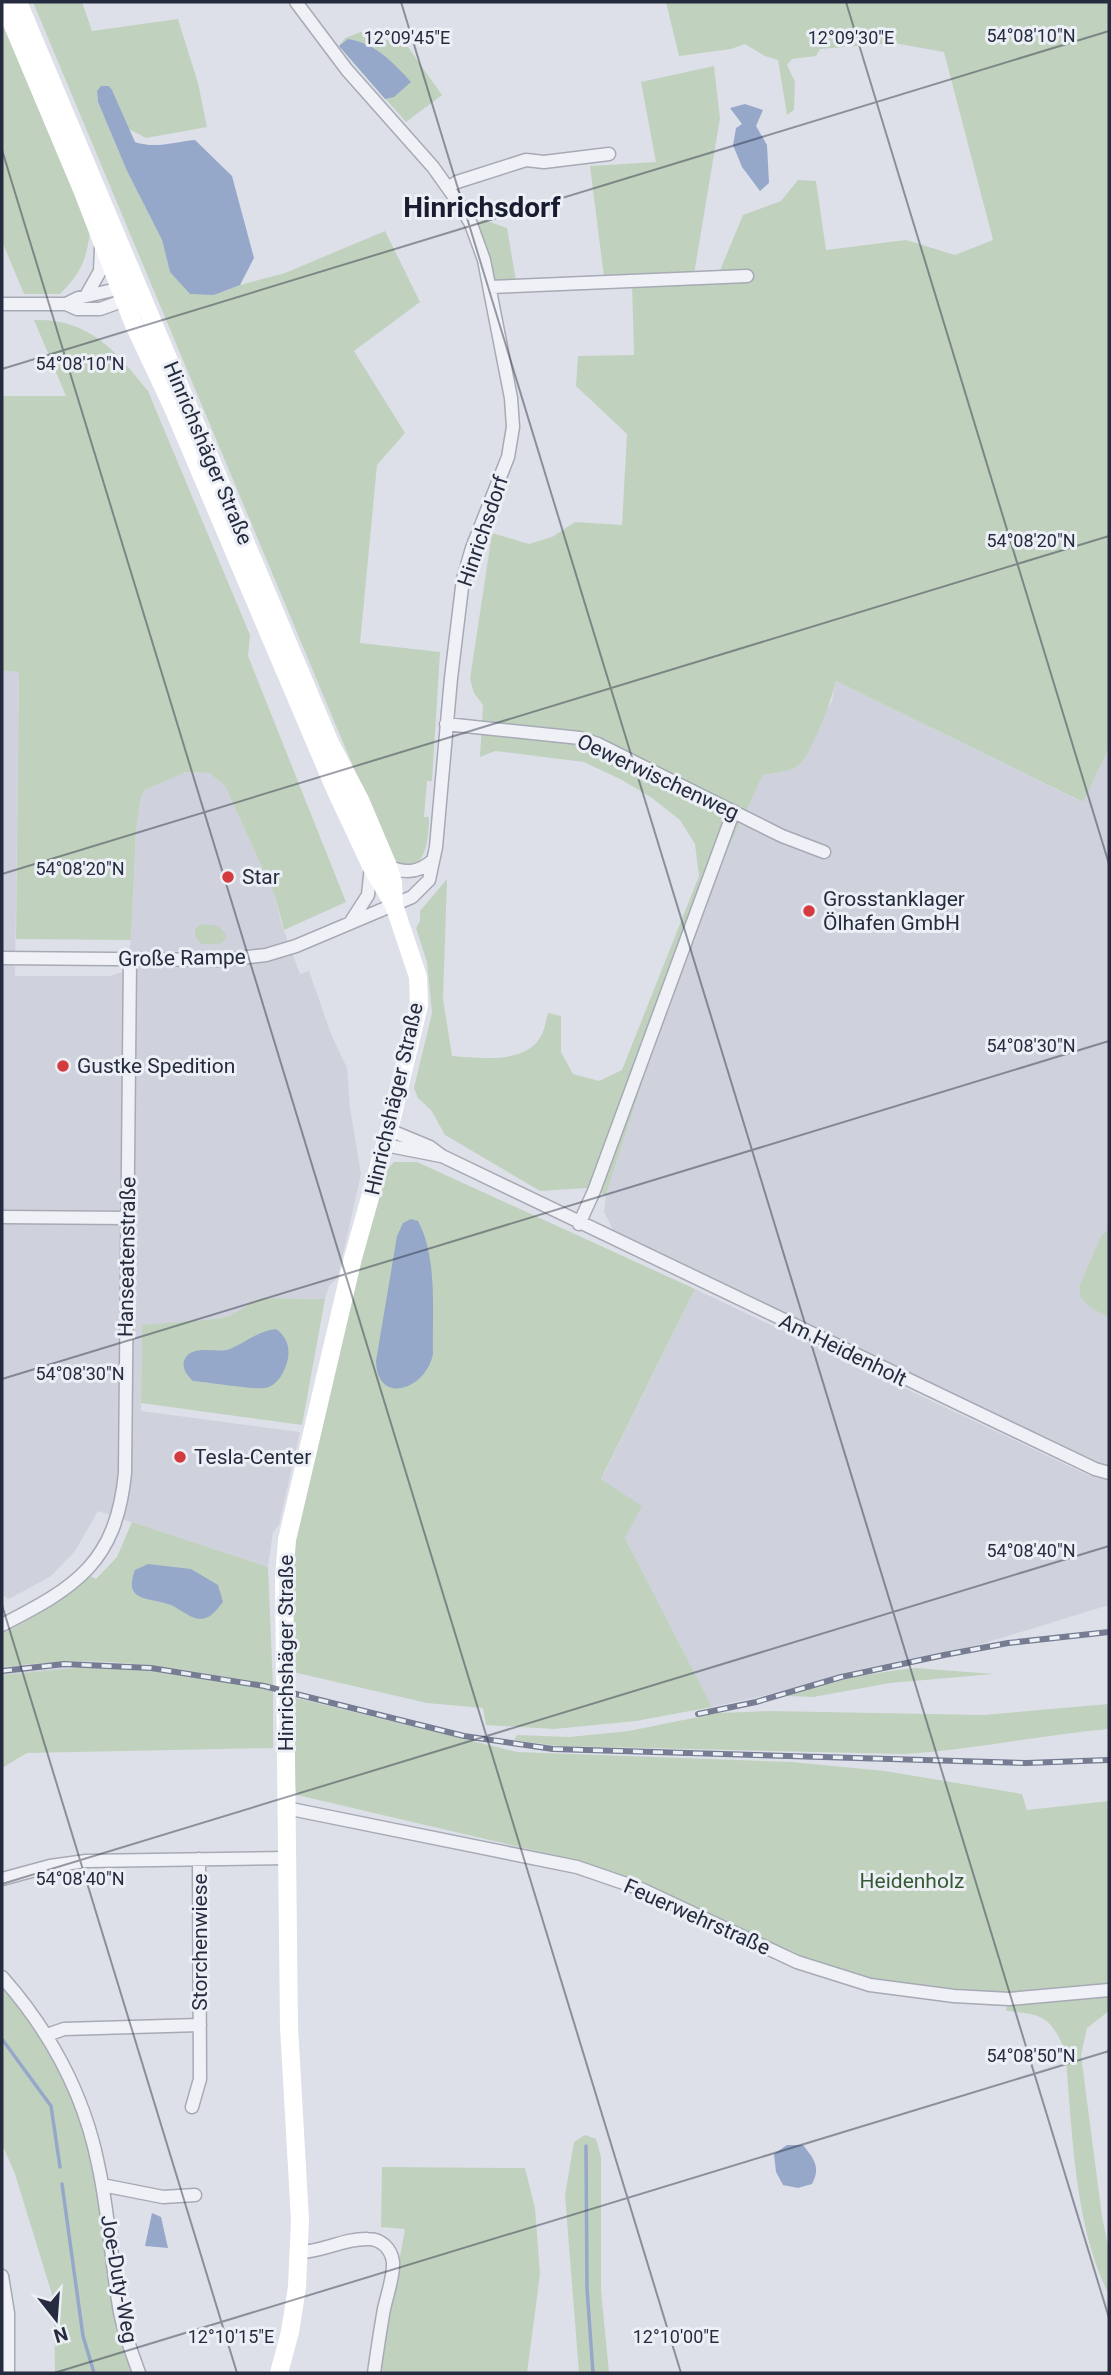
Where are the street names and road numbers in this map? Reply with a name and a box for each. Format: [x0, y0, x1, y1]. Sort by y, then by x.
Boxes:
street label: Hinrichshäger Straße [159, 358, 257, 548]
street label: Hinrichsdorf [453, 472, 513, 590]
street label: Oewerwischenweg [573, 729, 743, 825]
street label: Große Rampe [118, 945, 246, 971]
street label: Hinrichshäger Straße [360, 1001, 428, 1197]
street label: Hanseatenstraße [114, 1177, 140, 1337]
street label: Am Heidenholt [775, 1309, 911, 1391]
street label: Hinrichshäger Straße [274, 1555, 298, 1751]
street label: Storchenwiese [188, 1873, 212, 2011]
street label: Feuerwehrstraße [620, 1874, 774, 1960]
street label: Joe-Duty-Weg [96, 2213, 142, 2345]

